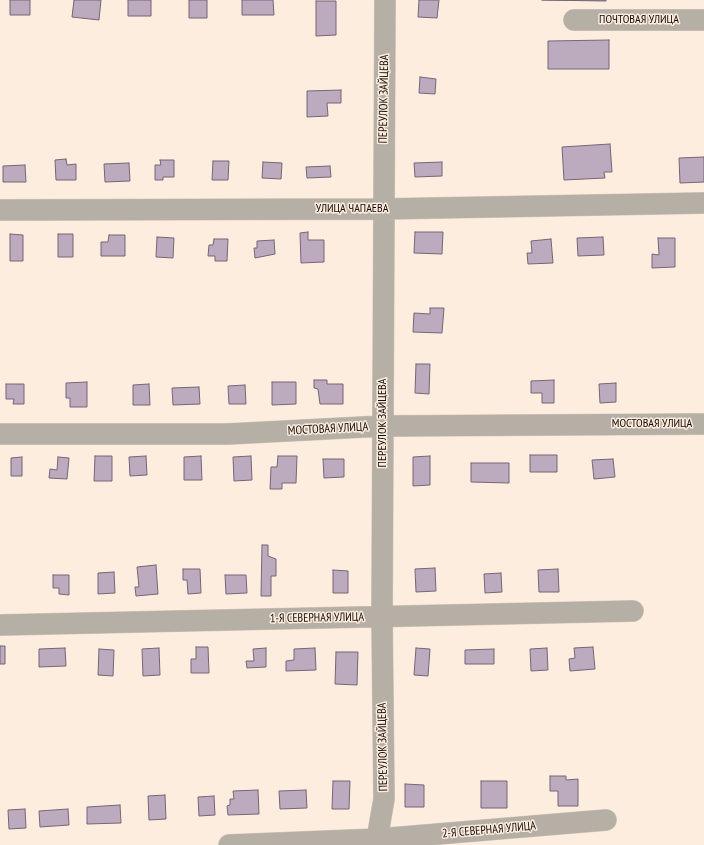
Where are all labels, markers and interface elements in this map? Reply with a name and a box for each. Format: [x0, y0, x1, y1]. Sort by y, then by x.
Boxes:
street label: ПОЧТОВАЯ УЛИЦА [599, 13, 679, 27]
street label: ПЕРЕУЛОК ЗАЙЦЕВА [376, 54, 392, 144]
street label: УЛИЦА ЧАПАЕВА [316, 202, 388, 216]
street label: ПЕРЕУЛОК ЗАЙЦЕВА [376, 379, 390, 467]
street label: МОСТОВАЯ УЛИЦА [612, 417, 692, 431]
street label: МОСТОВАЯ УЛИЦА [287, 420, 369, 438]
street label: 1-Я СЕВЕРНАЯ УЛИЦА [270, 610, 364, 626]
street label: ПЕРЕУЛОК ЗАЙЦЕВА [375, 702, 391, 792]
street label: 2-Я СЕВЕРНАЯ УЛИЦА [441, 819, 537, 841]

